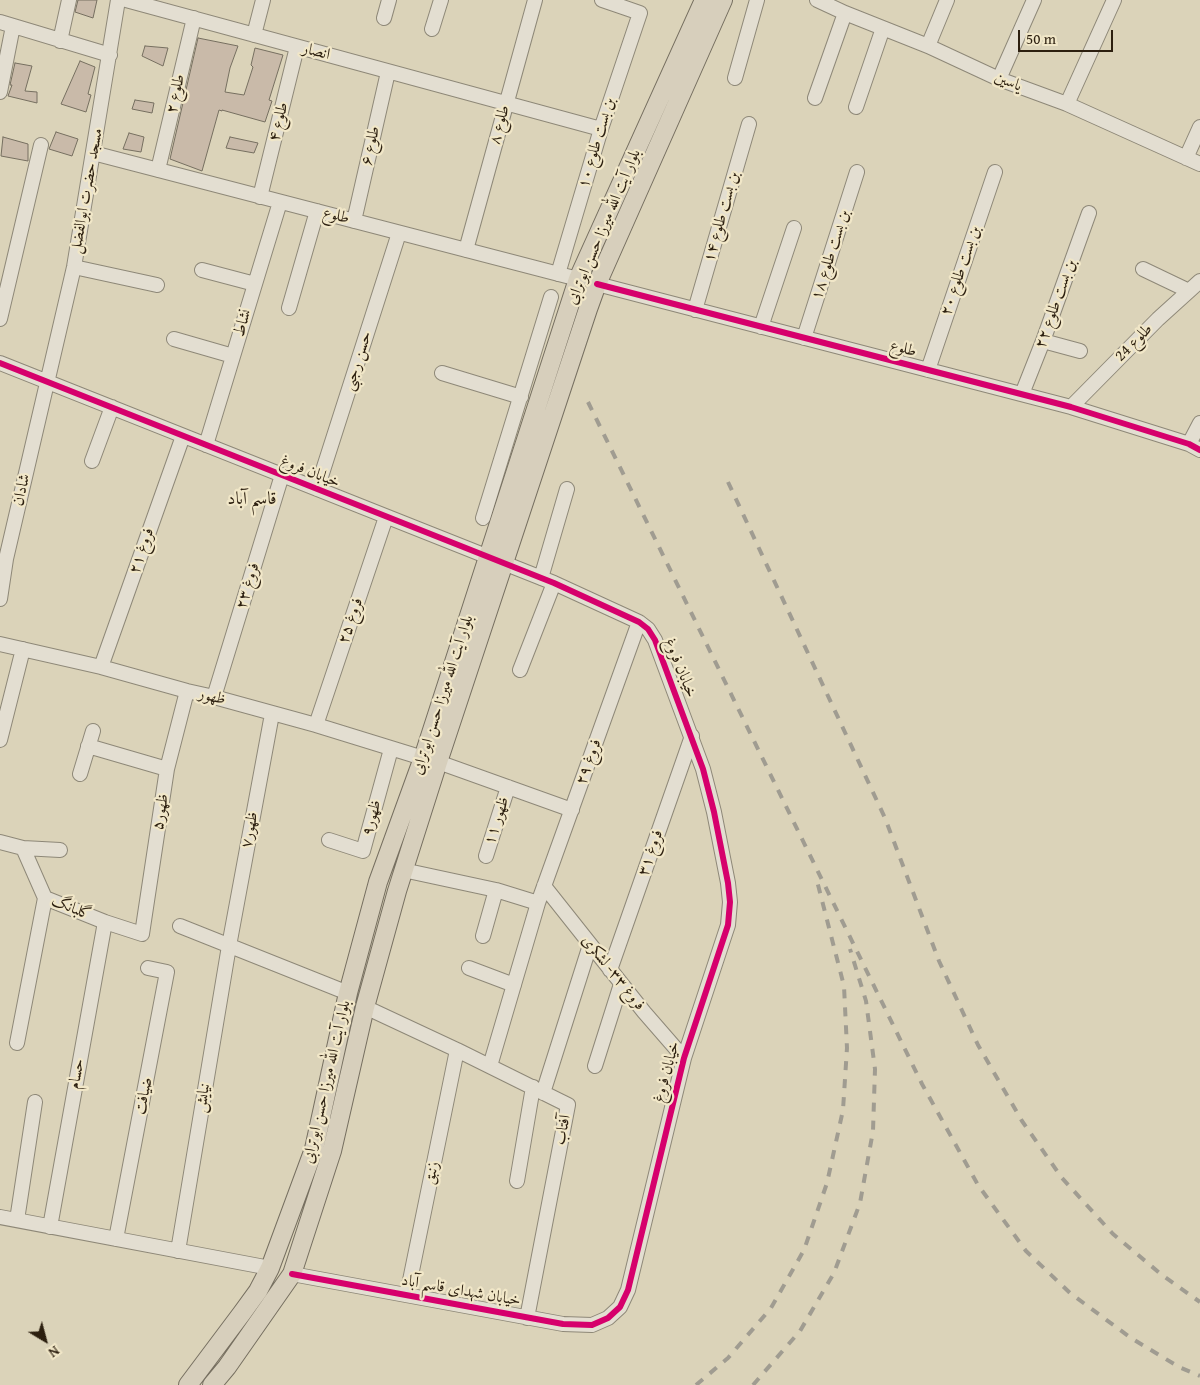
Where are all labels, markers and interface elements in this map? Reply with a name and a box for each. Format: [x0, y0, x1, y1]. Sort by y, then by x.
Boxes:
scale bar [1020, 20, 1115, 52]
text: 50 m [1026, 28, 1056, 49]
street label: انصار [300, 39, 332, 65]
street label: یاسین [991, 68, 1025, 96]
street label: طلوع ۲ [162, 72, 190, 116]
street label: بن بست طلوع ۱۰ [574, 95, 620, 191]
street label: طلوع ۴ [265, 100, 293, 144]
street label: طلوع ۸ [486, 103, 514, 147]
street label: طلوع ۶ [357, 124, 385, 168]
street label: مسجد حضرت ابوالفضل [67, 127, 107, 255]
street label: بلوار آیت الله میرزا حسن ابوترابی [563, 147, 645, 307]
street label: بن بست طلوع ۱۴ [700, 169, 744, 265]
street label: طلوع [321, 203, 351, 229]
street label: بن بست طلوع ۱۸ [807, 208, 855, 302]
street label: بن بست طلوع ۲۰ [937, 224, 985, 318]
street label: بن بست طلوع ۲۲ [1031, 257, 1081, 351]
street label: نشاط [230, 307, 256, 339]
street label: طلوع 24 [1111, 320, 1157, 366]
street label: حسن رجبی [339, 329, 377, 393]
street label: طلوع [888, 336, 918, 362]
street label: خیابان فروغ [277, 451, 343, 493]
street label: شادان [9, 472, 35, 508]
district label: قاسم آباد [227, 488, 277, 510]
street label: فروغ ۲۱ [125, 525, 159, 577]
street label: فروغ ۲۳ [232, 560, 264, 612]
street label: فروغ ۲۵ [334, 595, 368, 647]
street label: بلوار آیت الله میرزا حسن ابوترابی [408, 613, 478, 777]
street label: خیابان فروغ [659, 635, 701, 701]
street label: ظهور [196, 684, 228, 710]
street label: فروغ ۲۹ [572, 736, 606, 788]
street label: ظهور۵ [149, 792, 173, 832]
street label: ظهور ۱۱ [480, 795, 514, 847]
street label: ظهور۹ [358, 798, 386, 838]
street label: ظهور۷ [237, 810, 263, 850]
street label: فروغ ۳۱ [634, 827, 668, 879]
street label: گلبانگ [48, 891, 94, 925]
street label: فروغ ۳۳- لشکری [577, 932, 649, 1014]
street label: بلوار آیت الله میرزا حسن ابوترابی [299, 999, 355, 1165]
street label: خیابان فروغ [650, 1039, 684, 1105]
street label: حسام [65, 1057, 89, 1091]
street label: ضیافت [131, 1076, 157, 1116]
street label: نيايش [191, 1082, 215, 1114]
street label: آفتاب [551, 1113, 575, 1147]
street label: زنبق [420, 1160, 444, 1186]
street label: خیابان شهدای قاسم آباد [400, 1271, 522, 1311]
north arrow [20, 1315, 70, 1365]
text: N [44, 1341, 64, 1363]

